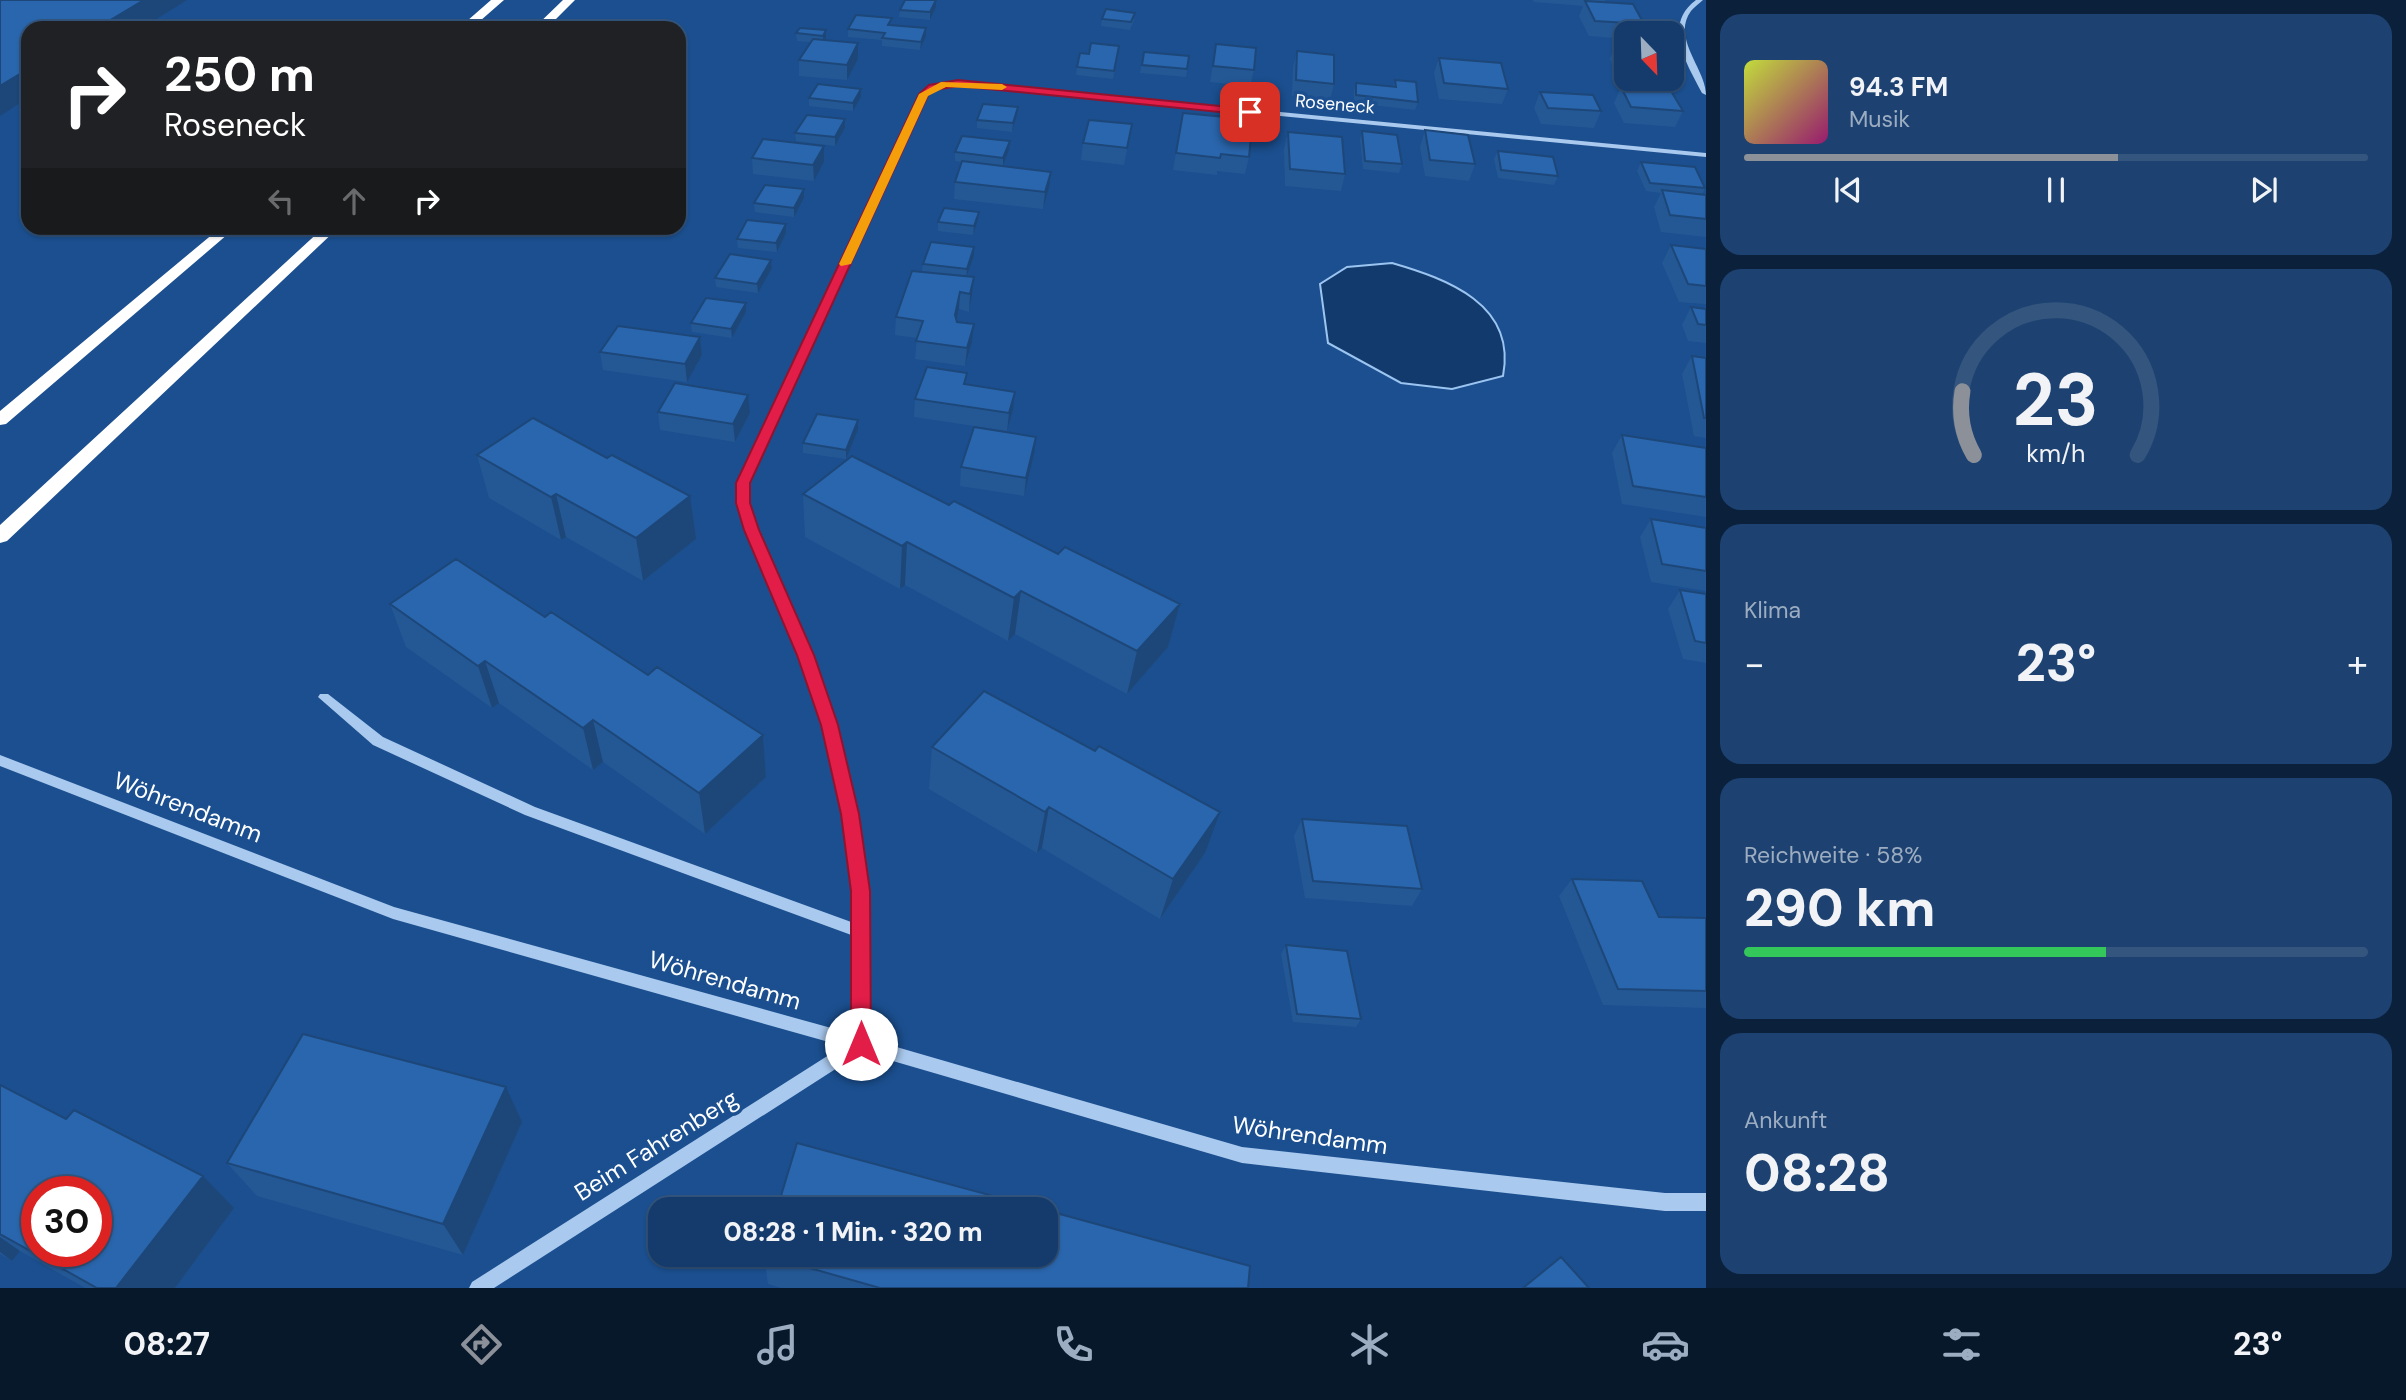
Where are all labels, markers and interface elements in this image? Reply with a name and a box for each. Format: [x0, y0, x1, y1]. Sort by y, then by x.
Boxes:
north arrow [1614, 21, 1684, 91]
map controls [1614, 21, 1684, 91]
text: 250 m [164, 42, 315, 106]
icon: right [49, 49, 140, 140]
text: 94.3 FM [1849, 70, 1948, 104]
pin [1220, 82, 1280, 142]
street label: Roseneck [1294, 89, 1376, 119]
icon: arrive [1231, 93, 1269, 131]
text: Roseneck [164, 104, 306, 146]
text: Musik [1849, 104, 1910, 134]
icon: previous [1829, 171, 1867, 209]
icon: pause [2037, 171, 2075, 209]
icon: next [2245, 171, 2283, 209]
icon: left [262, 182, 300, 220]
icon: ahead [335, 182, 373, 220]
icon: right [408, 182, 446, 220]
text: 23 [2013, 354, 2099, 449]
text: km/h [2026, 437, 2086, 470]
text: Klima [1744, 595, 1801, 625]
text: 23° [2016, 629, 2096, 697]
text: − [1744, 639, 1765, 689]
text: + [2347, 639, 2368, 689]
street label: Wöhrendamm [109, 764, 267, 850]
text: Reichweite · 58% [1744, 840, 1922, 870]
text: 290 km [1744, 874, 1935, 942]
street label: Wöhrendamm [645, 943, 805, 1017]
position arrow [824, 1007, 898, 1081]
street label: Beim Fahrenberg [569, 1082, 743, 1208]
text: Ankunft [1744, 1105, 1827, 1135]
street label: Wöhrendamm [1230, 1109, 1390, 1161]
text: 08:28 [1744, 1139, 1890, 1207]
speed limit sign: 30 [21, 1176, 112, 1267]
text: 08:28 · 1 Min. · 320 m [724, 1215, 983, 1249]
icon: directions [457, 1320, 506, 1369]
icon: music [753, 1320, 802, 1369]
icon: phone [1049, 1320, 1098, 1369]
icon: climate [1345, 1320, 1394, 1369]
icon: car [1641, 1320, 1690, 1369]
icon: filters [1937, 1320, 1986, 1369]
text: 08:27 [124, 1323, 210, 1365]
text: 23° [2233, 1323, 2282, 1365]

